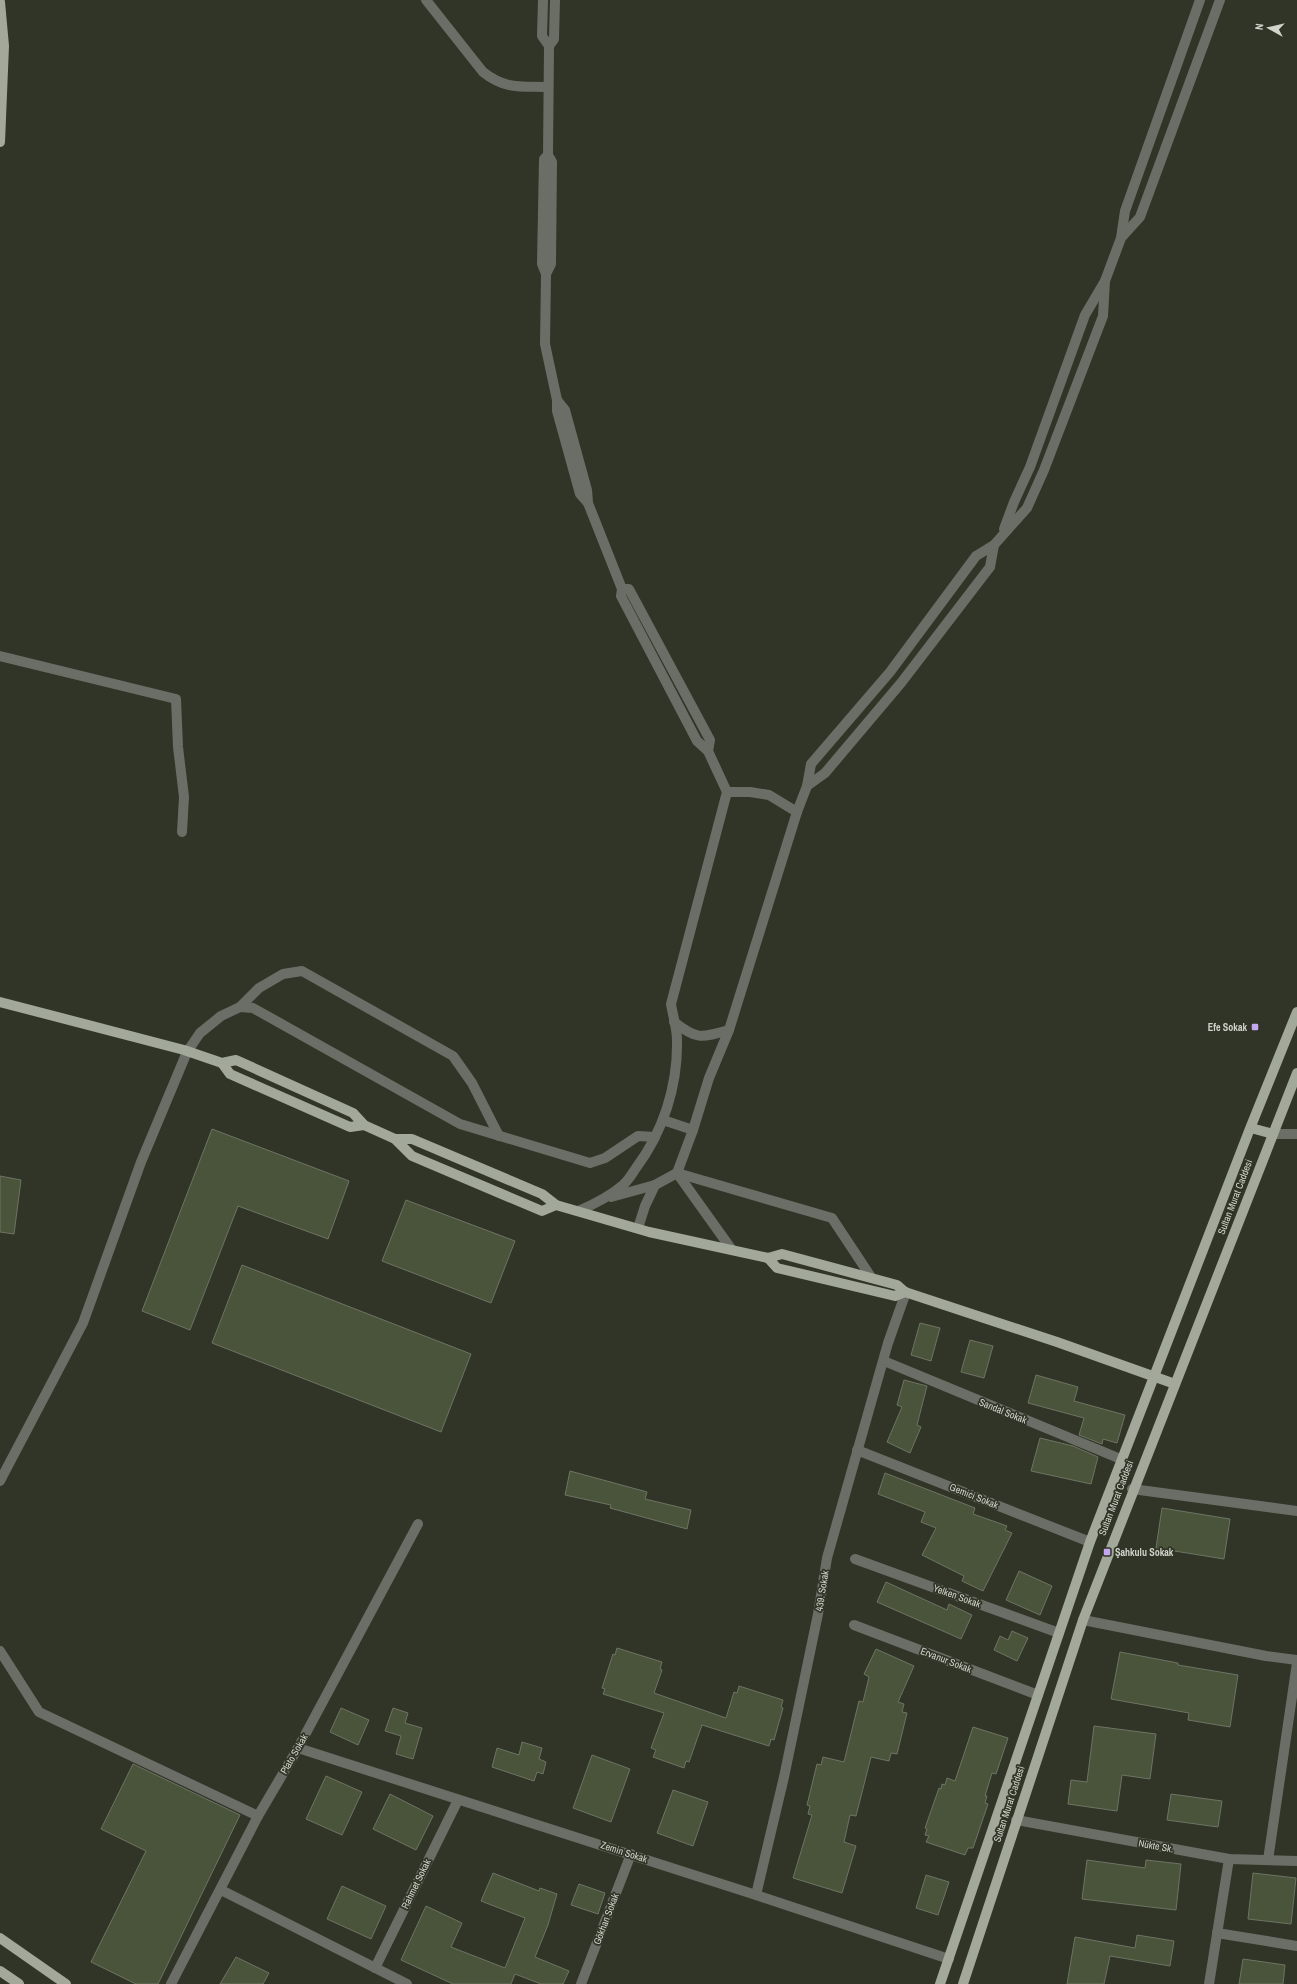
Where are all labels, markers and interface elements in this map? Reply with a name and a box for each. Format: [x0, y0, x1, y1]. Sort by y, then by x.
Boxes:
north arrow [1249, 8, 1289, 48]
text: N [1252, 22, 1266, 31]
place label: Efe Sokak [1208, 1021, 1247, 1034]
marker: Efe Sokak [1250, 1022, 1260, 1032]
street label: Sultan Murat Caddesi [1215, 1158, 1255, 1236]
street label: Sandal Sokak [977, 1395, 1030, 1427]
street label: Sultan Murat Caddesi [1096, 1459, 1136, 1537]
street label: Gemici Sokak [948, 1480, 1001, 1512]
place label: Şahkulu Sokak [1115, 1546, 1174, 1559]
marker: Şahkulu Sokak [1102, 1547, 1112, 1557]
street label: 439. Sokak [812, 1569, 832, 1612]
street label: Yelken Sokak [932, 1581, 983, 1611]
street label: Ervanur Sokak [919, 1644, 974, 1676]
street label: Plato Sokak [277, 1731, 311, 1776]
street label: Sultan Murat Caddesi [991, 1764, 1027, 1844]
street label: Nükte Sk. [1137, 1837, 1175, 1855]
street label: Zemin Sokak [599, 1838, 650, 1866]
street label: Rahmet Sokak [398, 1856, 434, 1911]
street label: Gökhan Sokak [590, 1891, 622, 1946]

